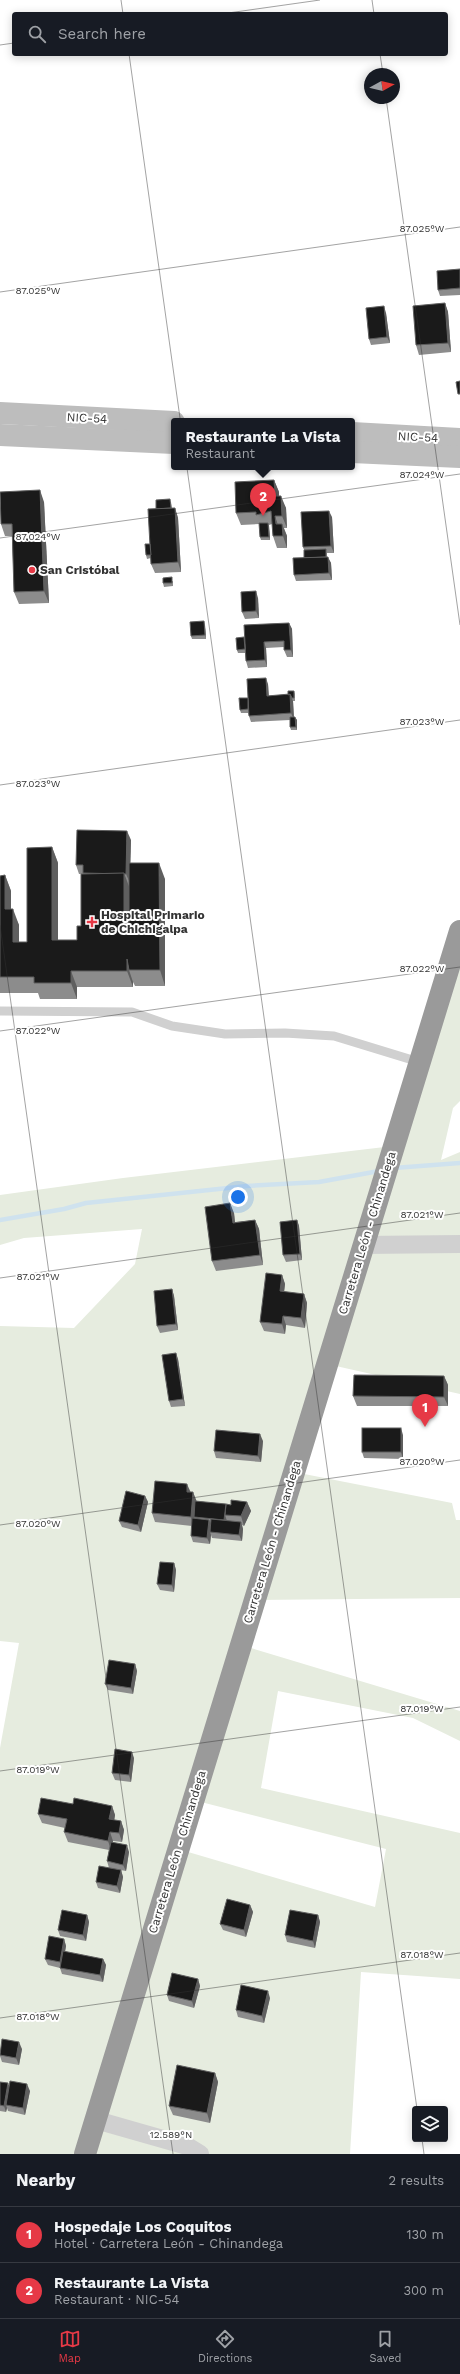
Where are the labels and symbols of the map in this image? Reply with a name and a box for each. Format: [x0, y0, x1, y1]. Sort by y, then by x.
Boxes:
north arrow [364, 68, 400, 104]
text: 87.025°W [400, 223, 445, 234]
text: 87.025°W [16, 285, 61, 296]
street label: NIC-54 [66, 410, 108, 426]
street label: NIC-54 [397, 429, 439, 445]
text: 87.024°W [400, 469, 445, 480]
pin: 2 [250, 483, 276, 516]
text: 87.024°W [16, 531, 61, 542]
place label: San Cristóbal [40, 563, 120, 577]
marker: San Cristóbal [27, 565, 37, 575]
text: 87.023°W [400, 716, 445, 727]
text: 87.023°W [16, 778, 61, 789]
place label: Hospital Primario de Chichigalpa [101, 908, 205, 936]
marker: Hospital Primario de Chichigalpa [86, 916, 98, 928]
text: 87.022°W [400, 963, 445, 974]
text: 87.022°W [16, 1025, 61, 1036]
street label: Carretera León - Chinandega [336, 1150, 399, 1316]
your location [228, 1187, 248, 1207]
text: 87.021°W [401, 1209, 444, 1220]
text: 87.021°W [17, 1271, 60, 1282]
pin: 1 [412, 1394, 438, 1427]
text: 87.020°W [399, 1456, 445, 1467]
street label: Carretera León - Chinandega [241, 1459, 304, 1625]
text: 87.020°W [15, 1518, 61, 1529]
text: 87.019°W [400, 1703, 444, 1714]
text: 87.019°W [16, 1764, 60, 1775]
street label: Carretera León - Chinandega [146, 1769, 209, 1935]
text: 87.018°W [400, 1949, 444, 1960]
text: 87.018°W [16, 2011, 60, 2022]
text: 12.589°N [150, 2129, 192, 2140]

